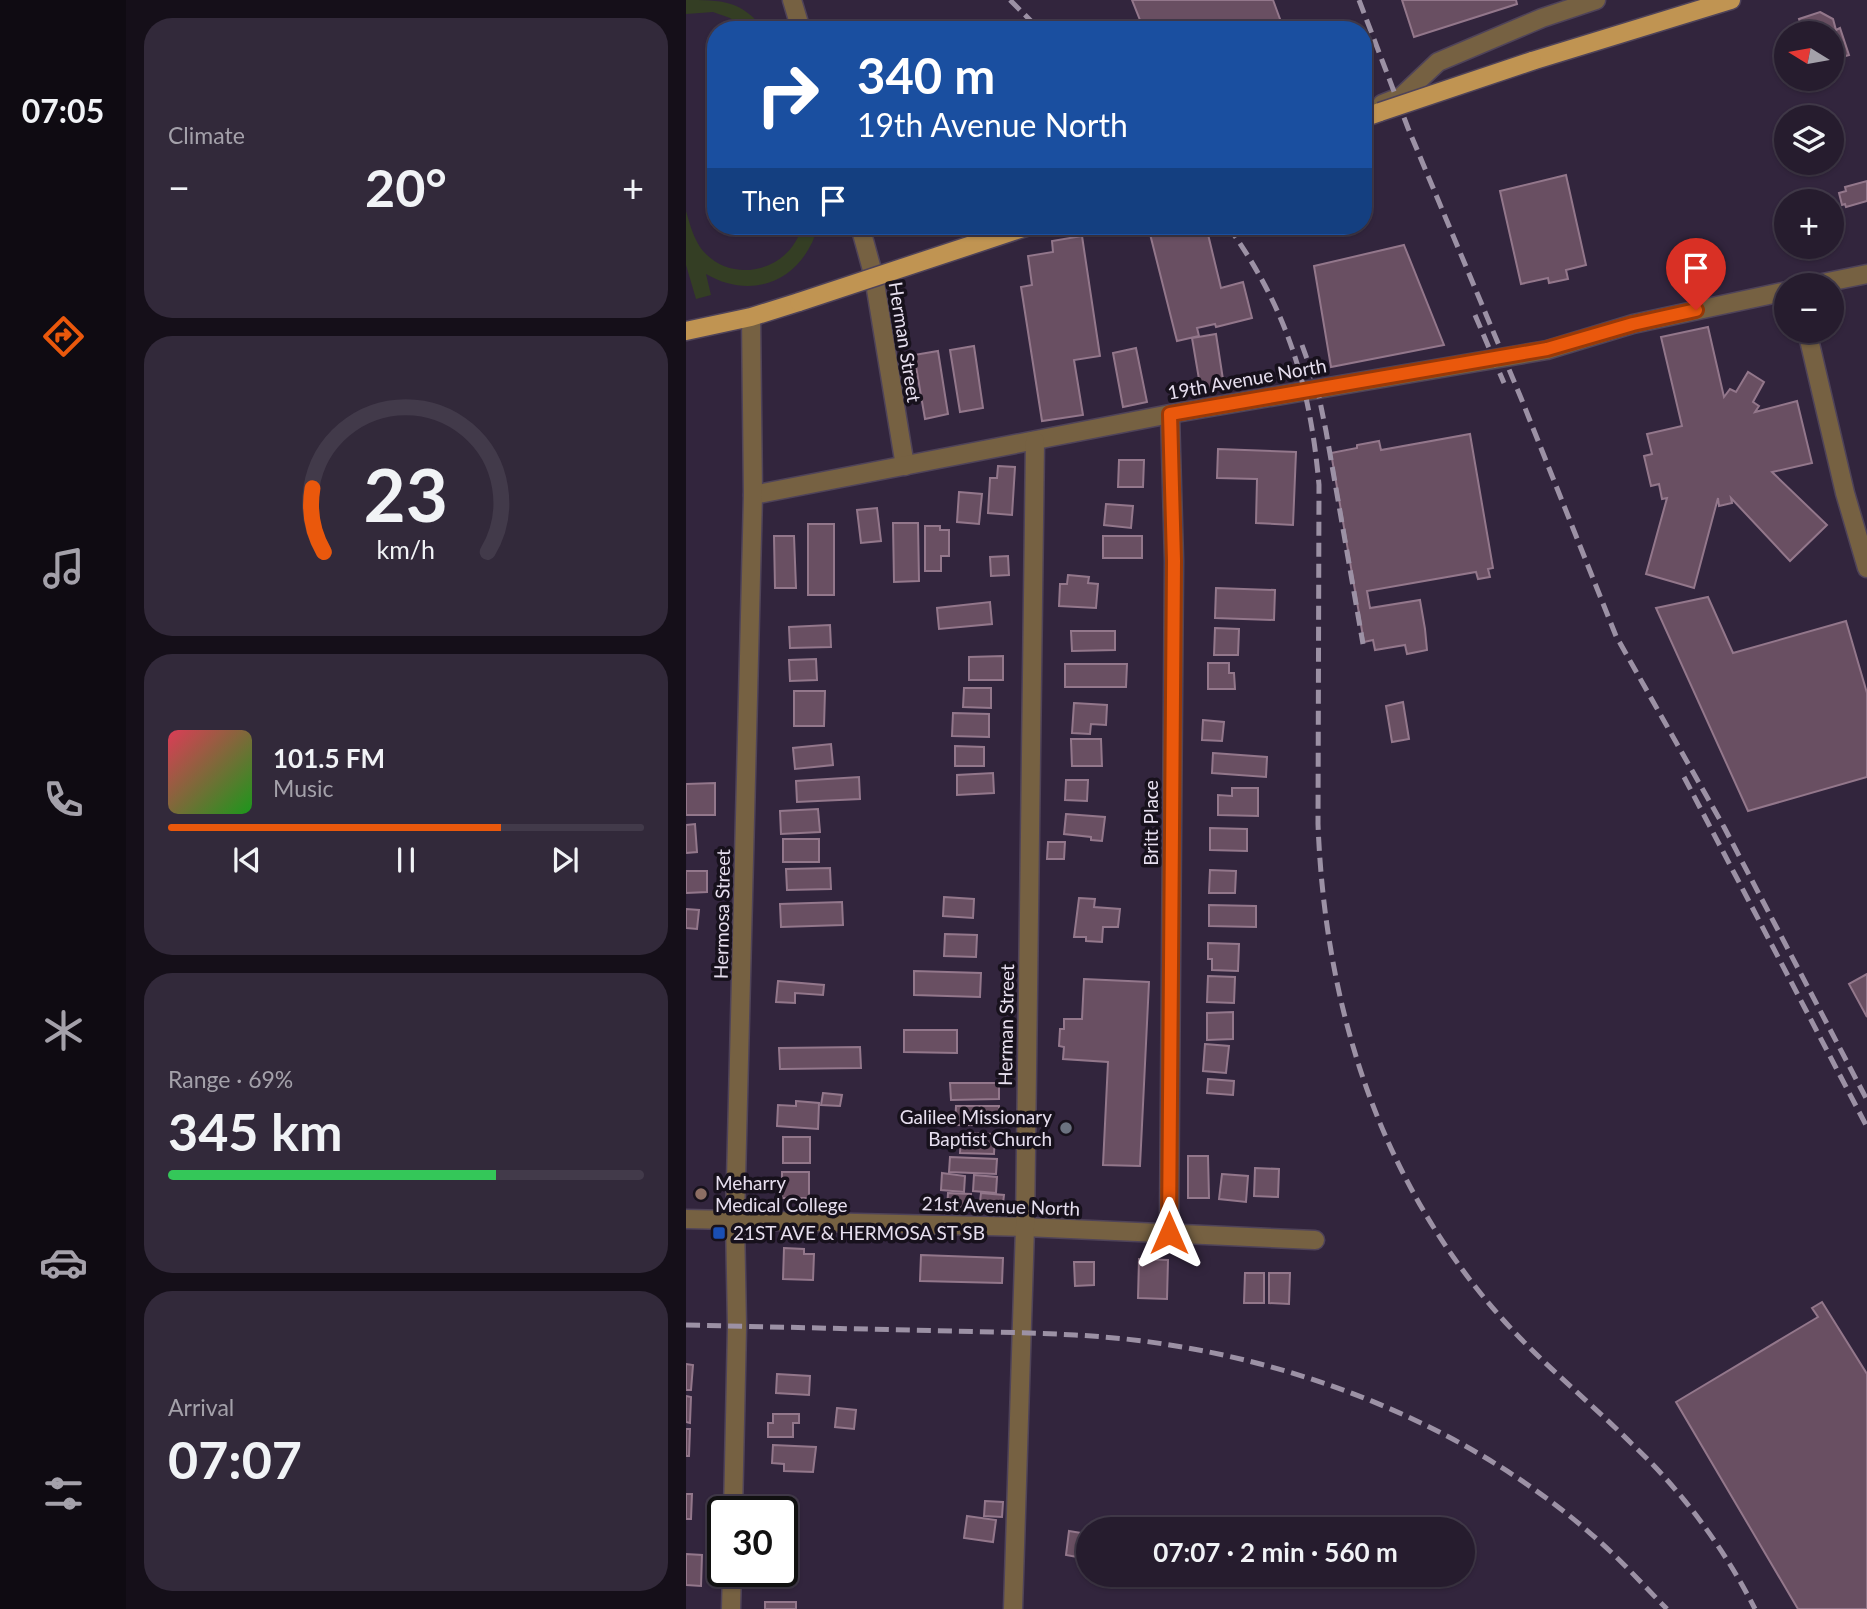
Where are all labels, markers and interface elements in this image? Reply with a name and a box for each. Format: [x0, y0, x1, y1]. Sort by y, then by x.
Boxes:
north arrow [1774, 21, 1844, 91]
map controls [1774, 21, 1844, 343]
text: 340 m [857, 46, 995, 104]
icon: right [742, 49, 833, 140]
text: 07:05 [22, 91, 104, 130]
text: 19th Avenue North [857, 105, 1128, 144]
button: layers [1774, 105, 1844, 175]
text: Climate [168, 121, 245, 149]
text: 20° [365, 156, 447, 218]
text: − [168, 164, 190, 210]
text: + [622, 164, 644, 210]
icon: arrive [814, 182, 852, 220]
text: Then [742, 185, 800, 217]
button: + [1774, 189, 1844, 259]
pin [1666, 238, 1726, 310]
icon: arrive [1677, 249, 1715, 287]
button: − [1774, 273, 1844, 343]
street label: Herman Street [885, 280, 926, 404]
icon: directions [39, 312, 88, 361]
street label: 19th Avenue North [1166, 353, 1328, 404]
text: 23 [364, 451, 448, 539]
text: km/h [377, 534, 435, 564]
icon: music [39, 544, 88, 593]
text: 101.5 FM [273, 742, 385, 774]
text: Music [273, 774, 333, 802]
icon: phone [39, 775, 88, 824]
street label: Britt Place [1139, 780, 1162, 866]
icon: previous [228, 841, 266, 879]
icon: pause [387, 841, 425, 879]
icon: next [546, 841, 584, 879]
street label: Hermosa Street [709, 849, 734, 979]
street label: Herman Street [993, 964, 1018, 1086]
icon: climate [39, 1006, 88, 1055]
text: Range · 69% [168, 1065, 293, 1093]
text: 345 km [168, 1100, 342, 1162]
place label: Galilee Missionary Baptist Church [900, 1105, 1052, 1150]
marker: Galilee Missionary Baptist Church [1058, 1120, 1074, 1136]
place label: Meharry Medical College [715, 1171, 847, 1216]
marker: Meharry Medical College [693, 1186, 709, 1202]
street label: 21st Avenue North [921, 1191, 1081, 1220]
position arrow [1132, 1196, 1206, 1270]
place label: 21ST AVE & HERMOSA ST SB [733, 1221, 985, 1244]
marker: 21ST AVE & HERMOSA ST SB [711, 1225, 727, 1241]
icon: car [39, 1238, 88, 1287]
text: Arrival [168, 1393, 234, 1421]
text: 07:07 [168, 1428, 302, 1490]
icon: filters [39, 1469, 88, 1518]
speed limit sign: 30 [707, 1496, 798, 1587]
text: 07:07 · 2 min · 560 m [1153, 1536, 1398, 1568]

